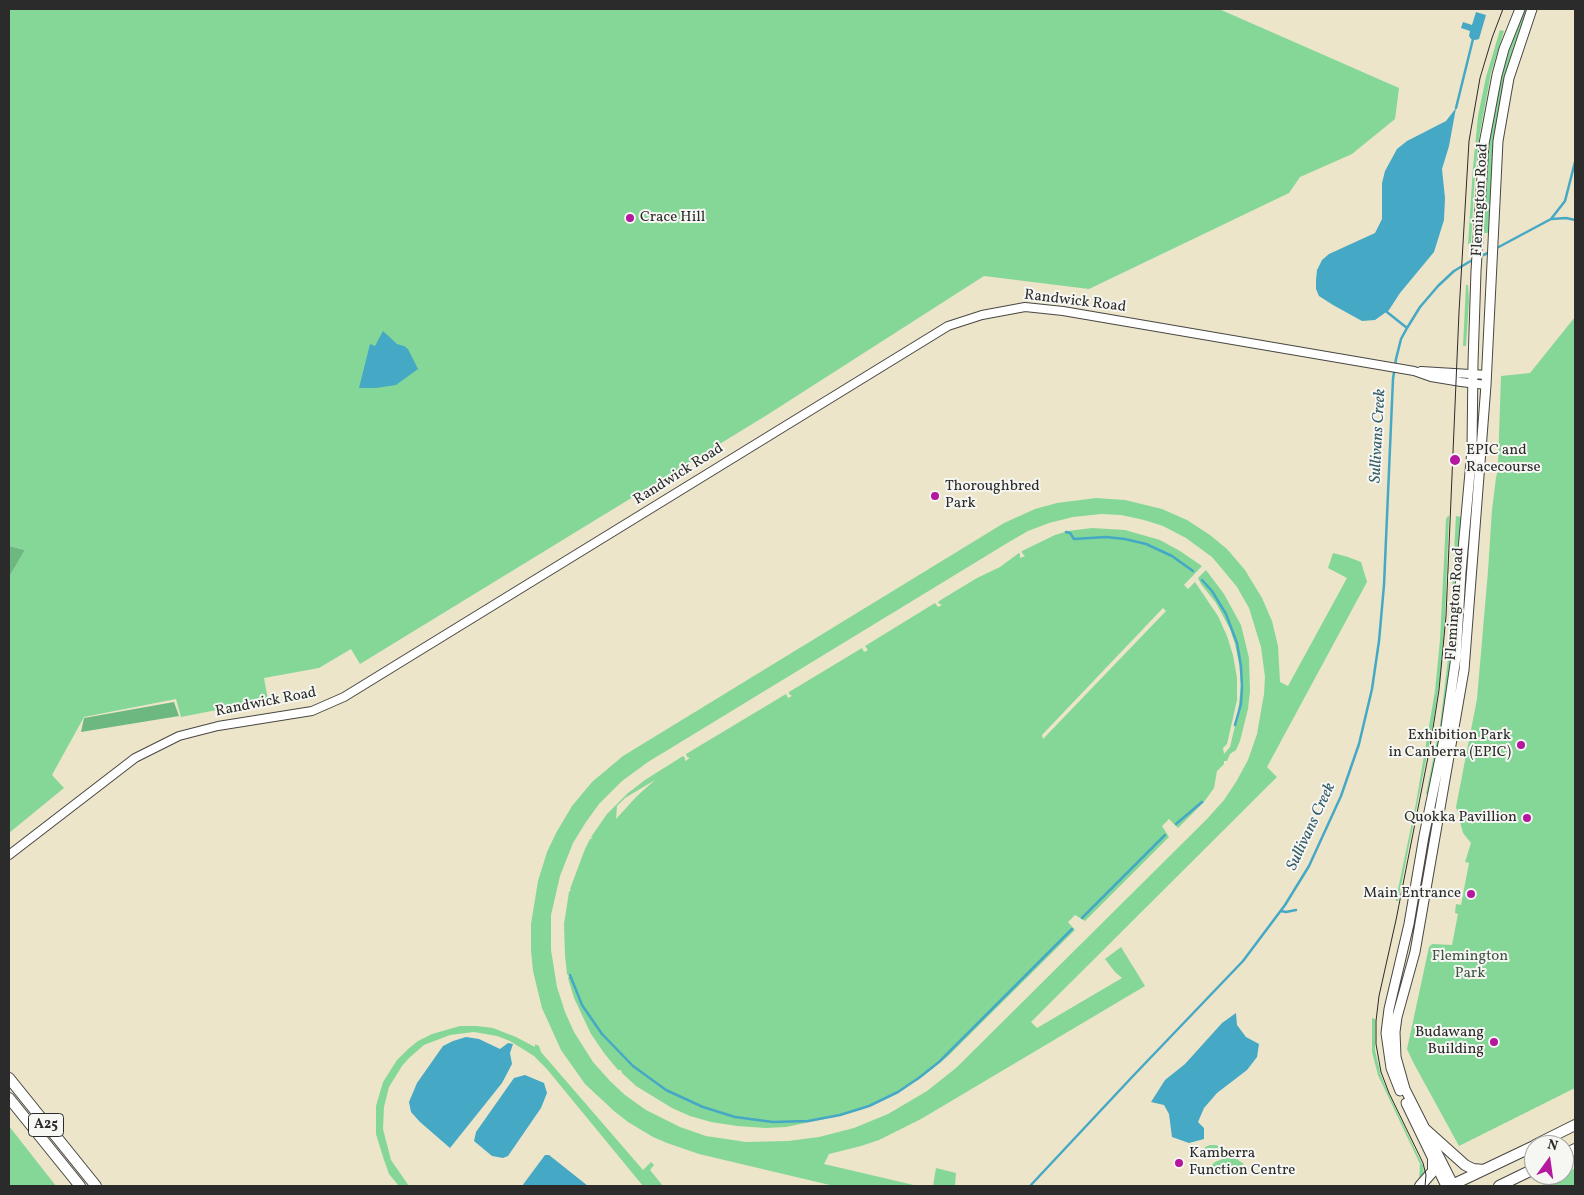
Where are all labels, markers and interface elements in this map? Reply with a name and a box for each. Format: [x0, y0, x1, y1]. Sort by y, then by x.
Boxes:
street label: Flemington Road [1469, 143, 1493, 257]
place label: Crace Hill [640, 209, 705, 227]
marker: Crace Hill [624, 212, 636, 224]
street label: Randwick Road [1023, 287, 1127, 317]
water label: Sullivans Creek [1367, 388, 1391, 484]
street label: Randwick Road [631, 440, 727, 510]
place label: EPIC and Racecourse [1466, 442, 1541, 477]
marker: EPIC and Racecourse [1448, 453, 1462, 467]
place label: Thoroughbred Park [945, 478, 1040, 513]
marker: Thoroughbred Park [929, 490, 941, 502]
street label: Flemington Road [1443, 547, 1469, 661]
street label: Randwick Road [214, 684, 318, 722]
place label: Exhibition Park in Canberra (EPIC) [1388, 727, 1511, 762]
marker: Exhibition Park in Canberra (EPIC) [1515, 739, 1527, 751]
water label: Sullivans Creek [1283, 780, 1341, 874]
place label: Quokka Pavillion [1404, 809, 1517, 827]
marker: Quokka Pavillion [1521, 812, 1533, 824]
place label: Main Entrance [1363, 885, 1461, 903]
marker: Main Entrance [1465, 888, 1477, 900]
park label: Flemington Park [1432, 948, 1508, 983]
place label: Budawang Building [1415, 1024, 1484, 1059]
marker: Budawang Building [1488, 1036, 1500, 1048]
road number: A25 [28, 1114, 64, 1136]
north arrow [1524, 1135, 1574, 1185]
text: N [1545, 1135, 1560, 1156]
place label: Kamberra Function Centre [1189, 1145, 1295, 1180]
marker: Kamberra Function Centre [1173, 1157, 1185, 1169]

